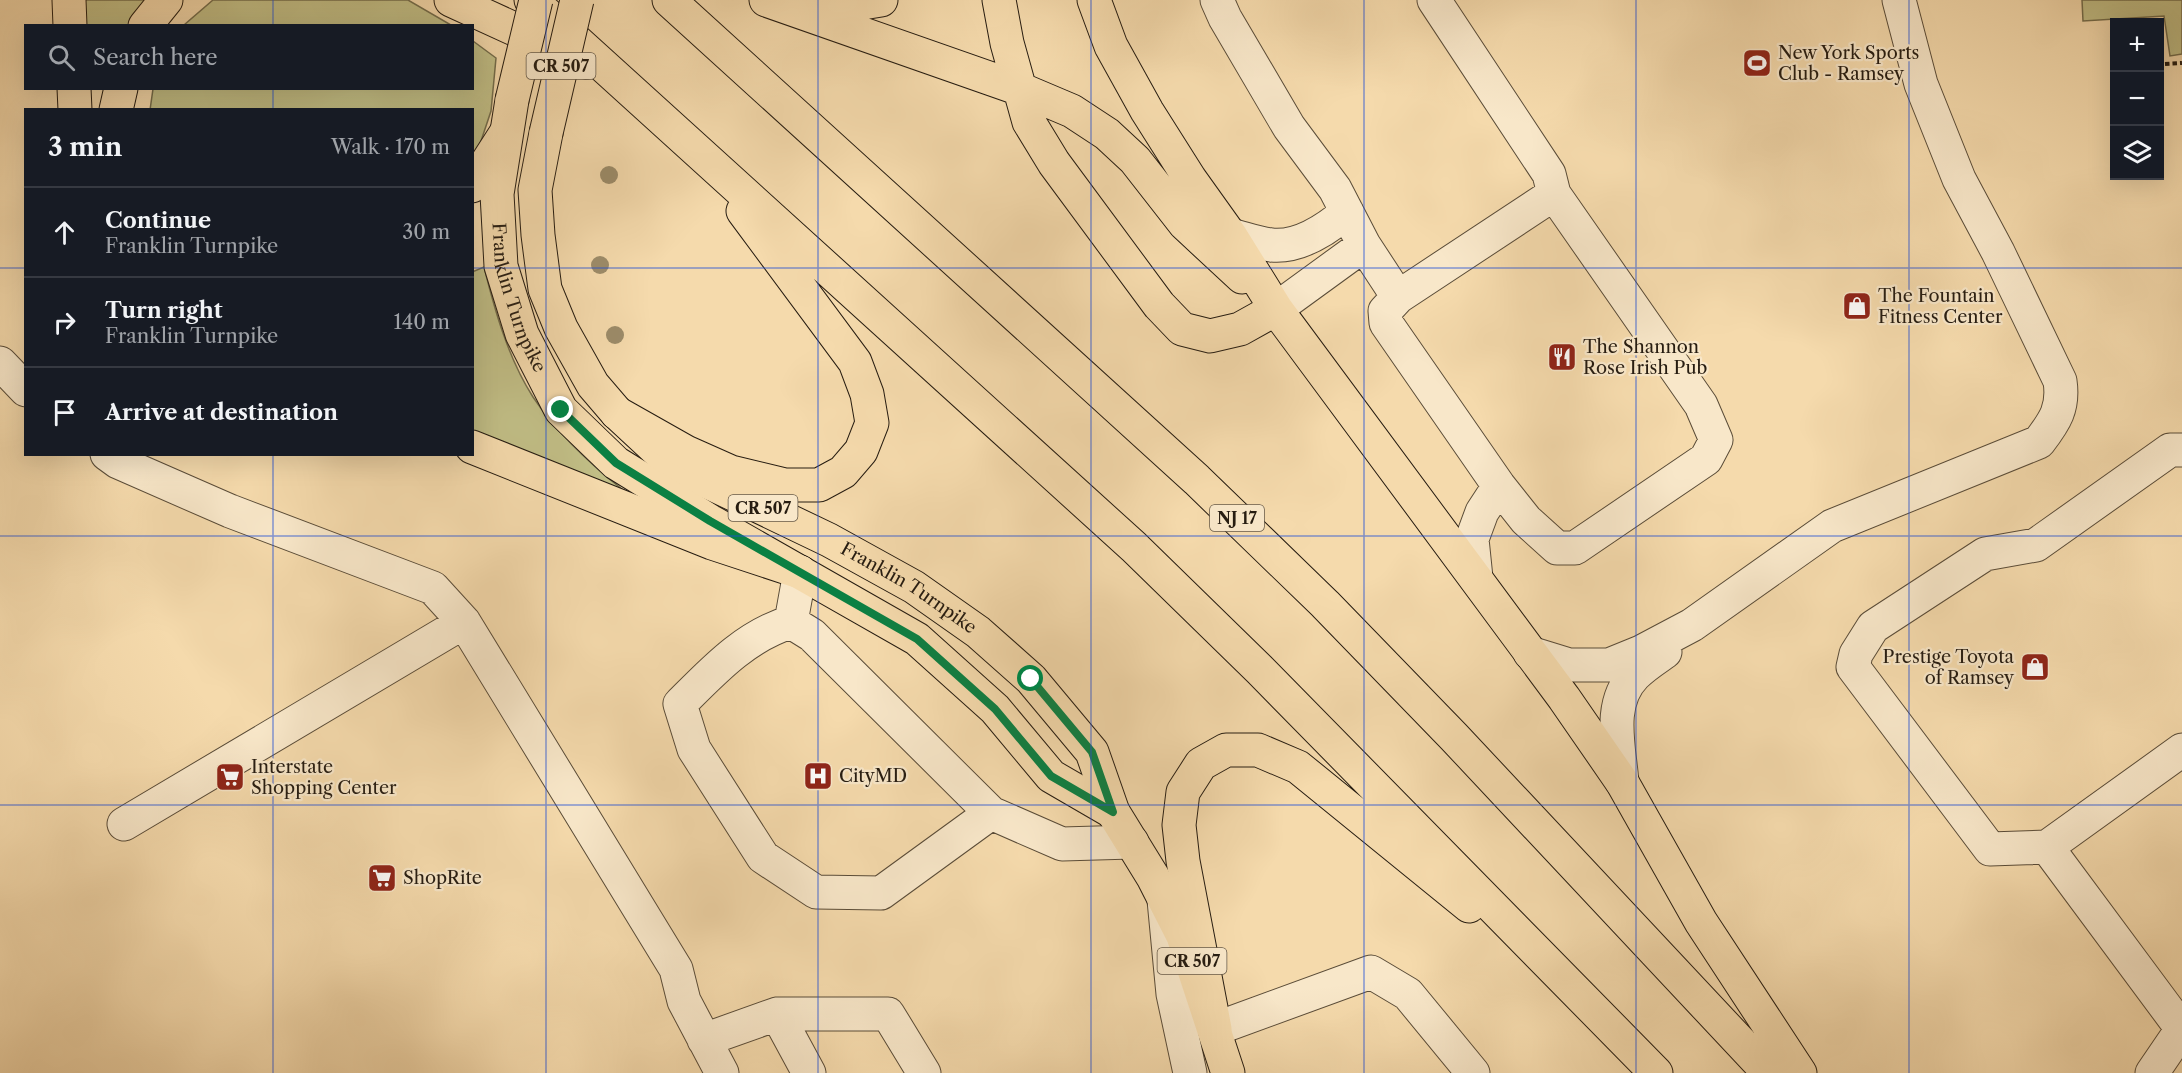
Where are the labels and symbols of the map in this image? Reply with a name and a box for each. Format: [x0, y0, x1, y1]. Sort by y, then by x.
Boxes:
place label: New York Sports Club - Ramsey [1778, 42, 1919, 85]
sports icon: New York Sports Club - Ramsey [1741, 47, 1773, 79]
road number: CR 507 [526, 53, 596, 79]
street label: Franklin Turnpike [488, 222, 551, 376]
place label: The Fountain Fitness Center [1878, 285, 2003, 328]
shop icon: The Fountain Fitness Center [1841, 290, 1873, 322]
place label: The Shannon Rose Irish Pub [1583, 336, 1707, 379]
restaurant icon: The Shannon Rose Irish Pub [1546, 341, 1578, 373]
route end [547, 396, 573, 422]
road number: CR 507 [728, 495, 798, 521]
road number: NJ 17 [1210, 505, 1264, 531]
street label: Franklin Turnpike [837, 538, 981, 639]
place label: Prestige Toyota of Ramsey [1883, 646, 2015, 689]
shop icon: Prestige Toyota of Ramsey [2019, 651, 2051, 683]
route start [1017, 665, 1043, 691]
place label: Interstate Shopping Center [251, 756, 397, 799]
hospital icon: CityMD [802, 760, 834, 792]
supermarket icon: Interstate Shopping Center [214, 761, 246, 793]
place label: CityMD [839, 765, 907, 787]
supermarket icon: ShopRite [366, 862, 398, 894]
place label: ShopRite [403, 867, 482, 889]
road number: CR 507 [1158, 948, 1226, 974]

